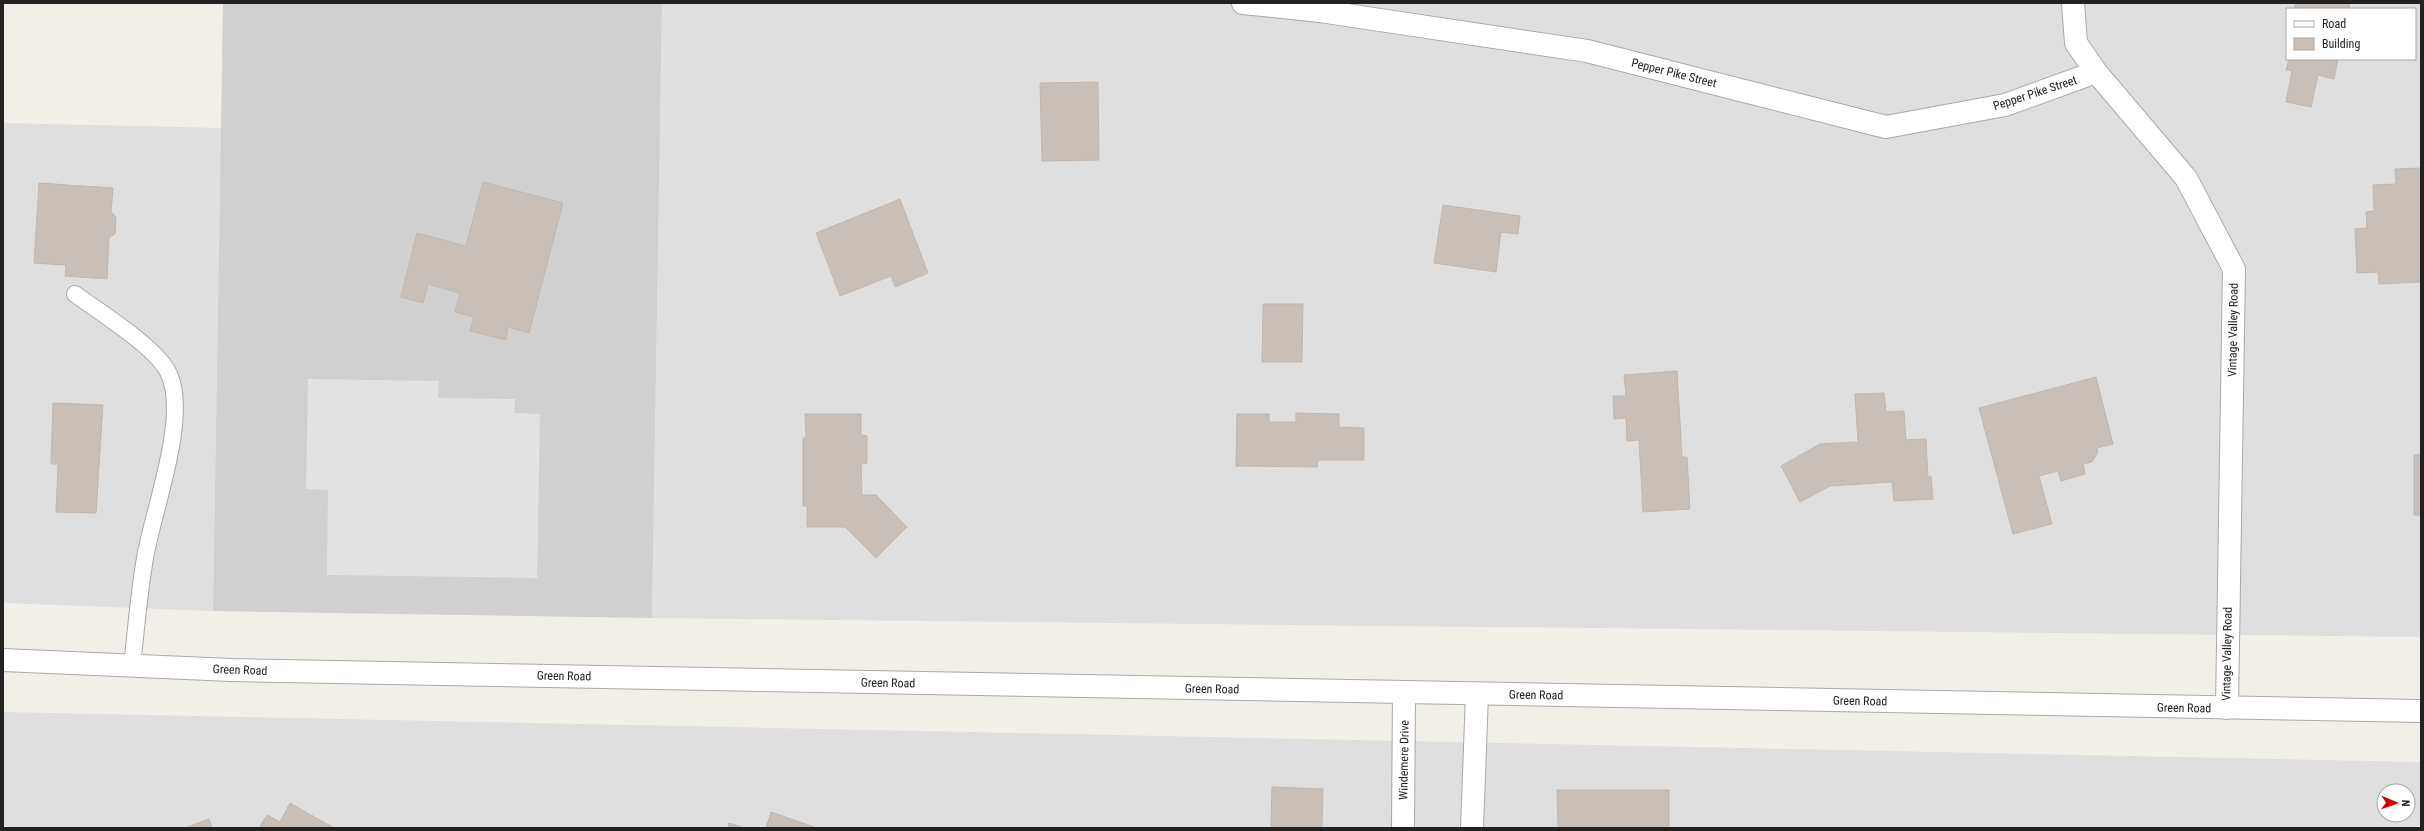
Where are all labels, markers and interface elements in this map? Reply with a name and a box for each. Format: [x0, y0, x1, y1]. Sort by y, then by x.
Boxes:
legend [2286, 8, 2416, 60]
text: Road [2322, 17, 2346, 31]
text: Building [2322, 37, 2360, 51]
street label: Pepper Pike Street [1630, 56, 1718, 90]
street label: Pepper Pike Street [1991, 73, 2079, 113]
street label: Vintage Valley Road [2225, 283, 2241, 377]
street label: Vintage Valley Road [2219, 607, 2235, 701]
street label: Green Road [212, 662, 268, 678]
street label: Green Road [537, 669, 591, 683]
street label: Green Road [861, 676, 915, 690]
street label: Green Road [1185, 682, 1239, 696]
street label: Green Road [1509, 688, 1563, 702]
street label: Green Road [1833, 694, 1887, 708]
street label: Green Road [2157, 701, 2211, 715]
street label: Windemere Drive [1396, 720, 1412, 800]
north arrow [2376, 783, 2416, 823]
text: N [2399, 800, 2412, 807]

